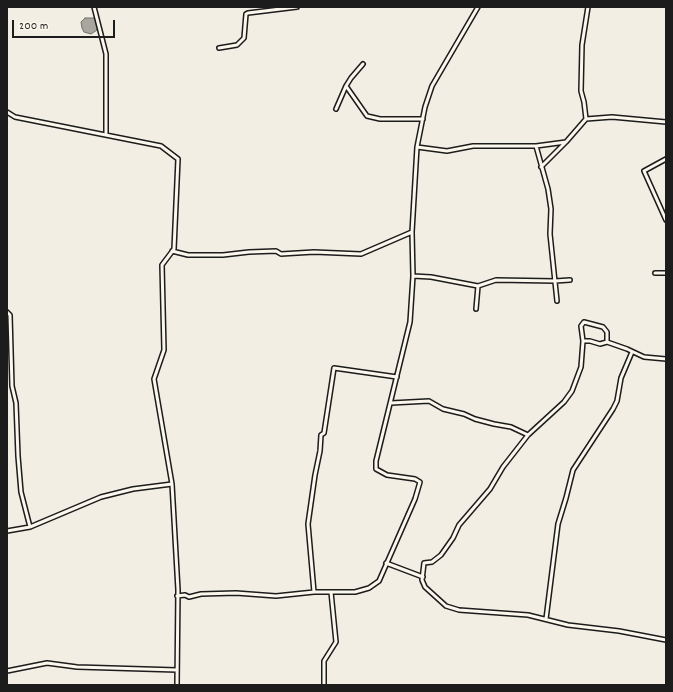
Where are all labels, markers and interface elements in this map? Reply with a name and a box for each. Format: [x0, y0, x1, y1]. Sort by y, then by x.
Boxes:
scale bar [14, 12, 117, 38]
text: 200 m [19, 18, 48, 35]

